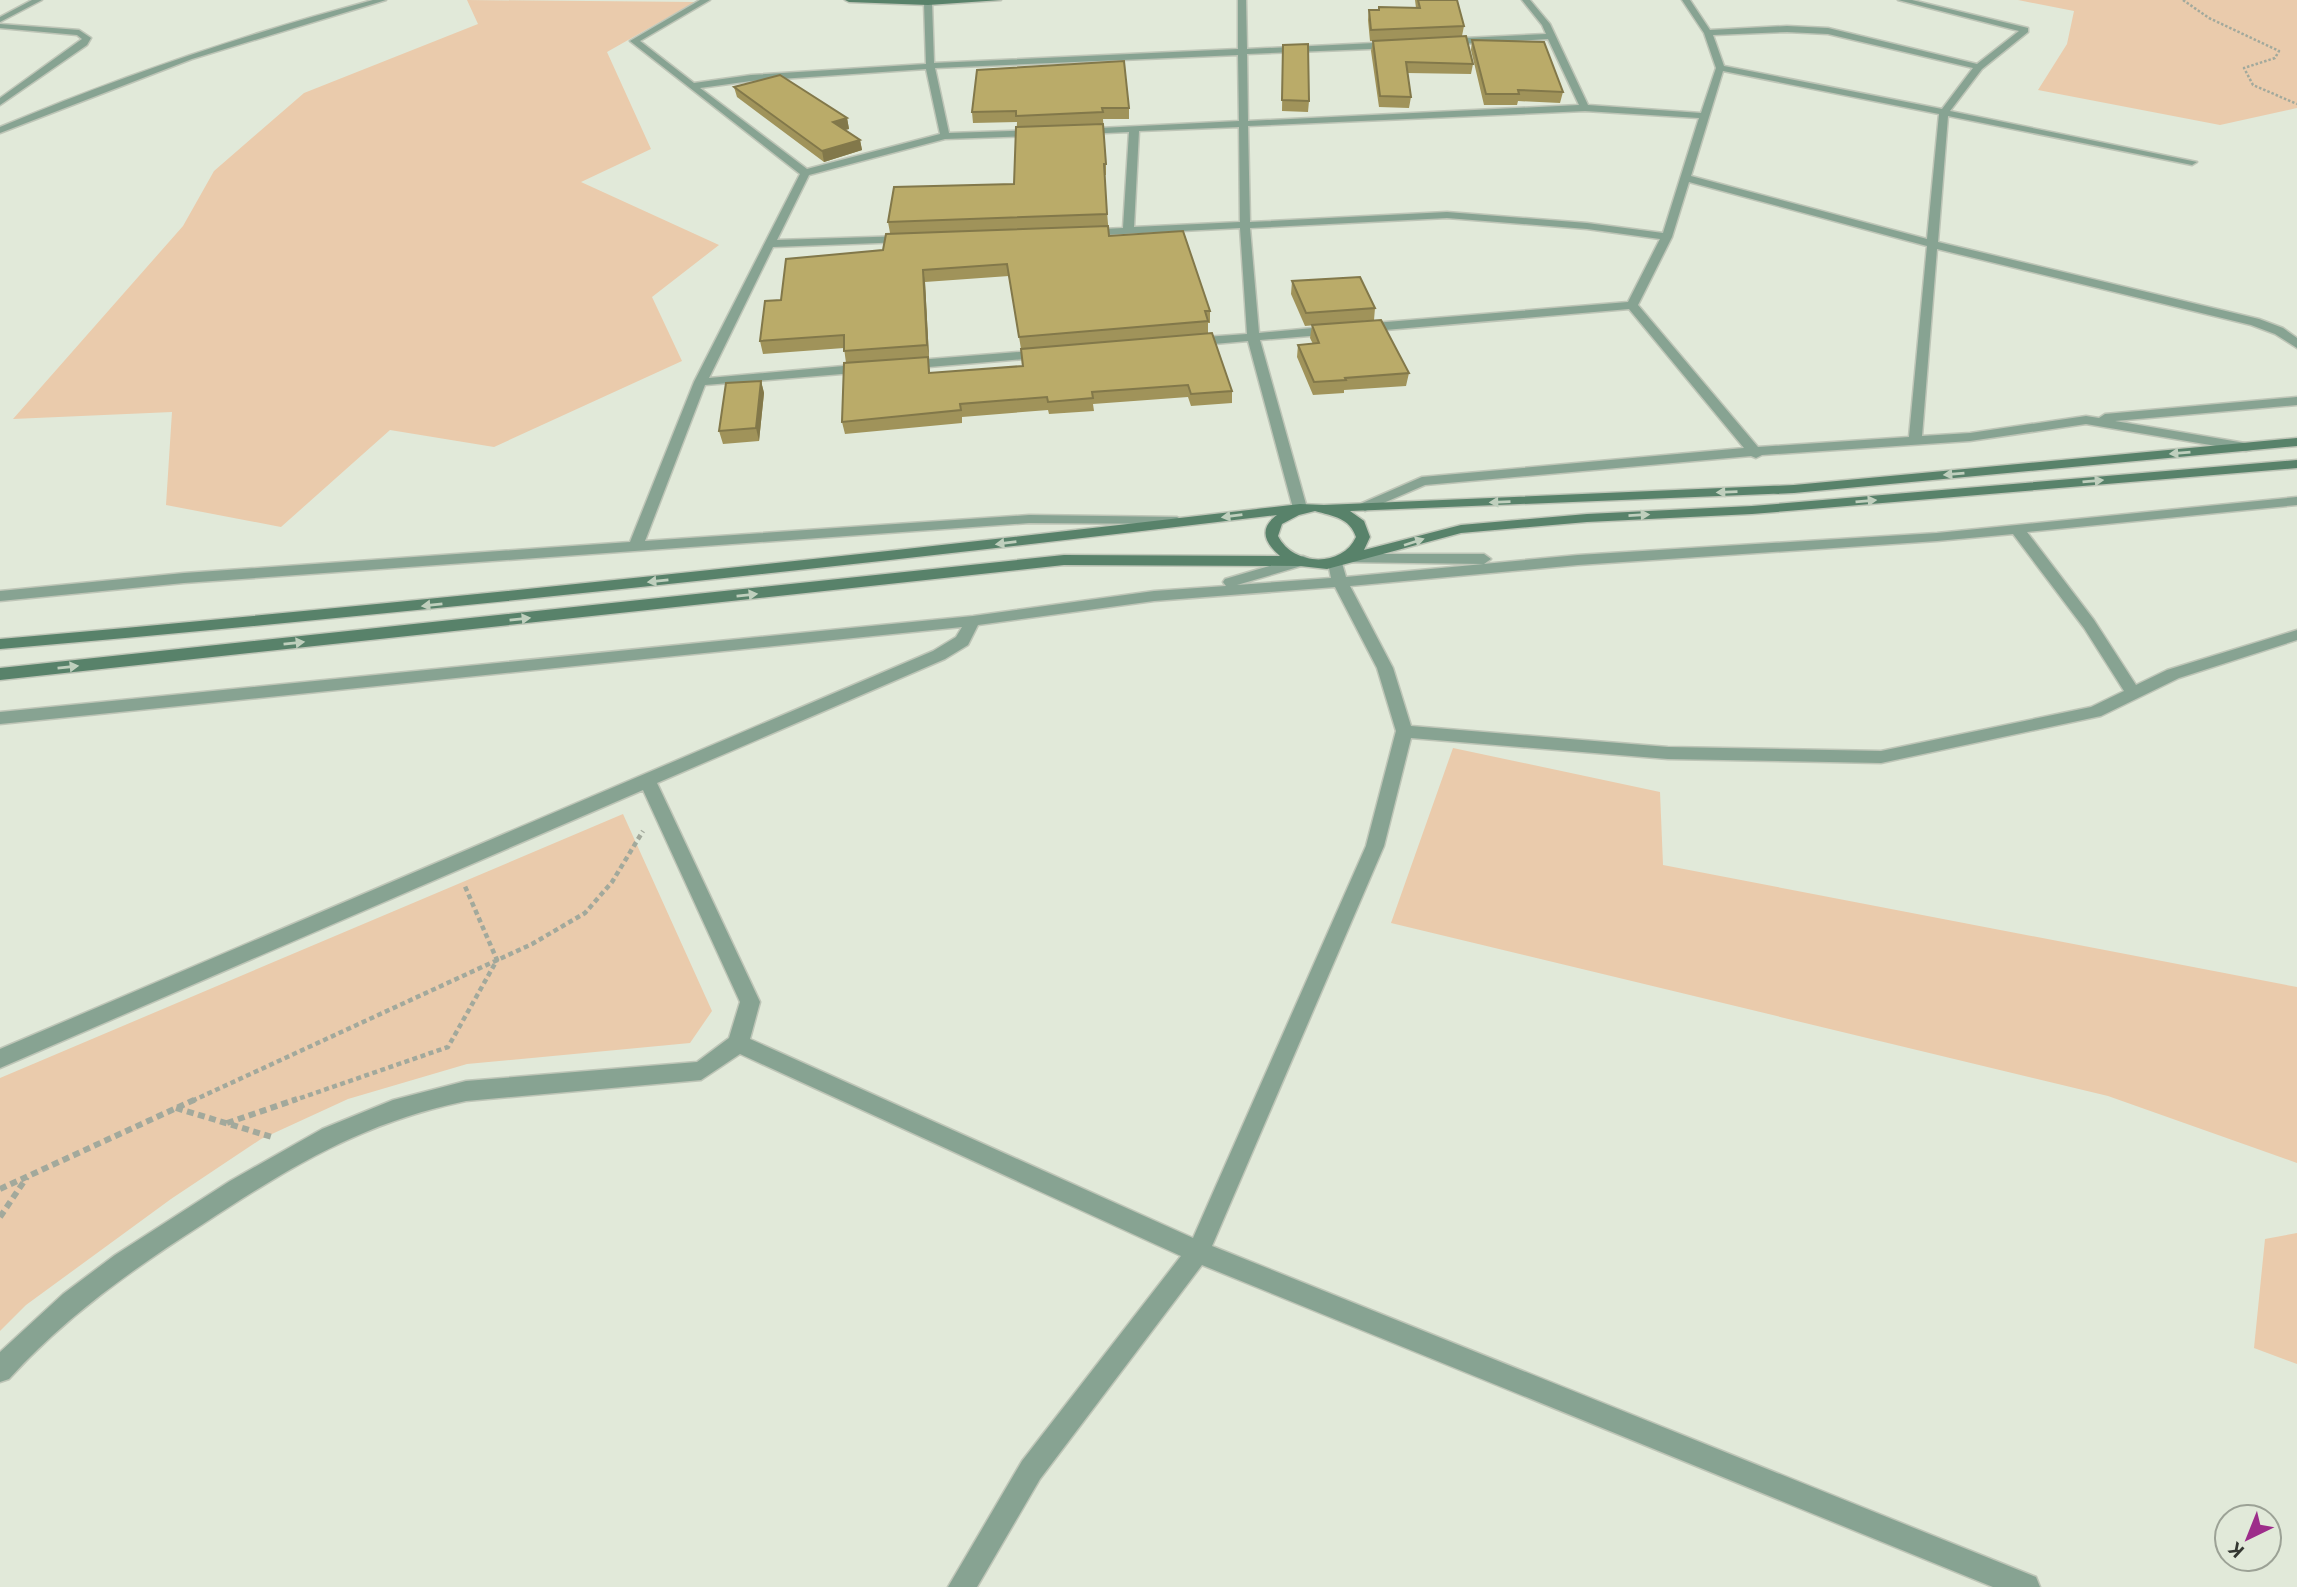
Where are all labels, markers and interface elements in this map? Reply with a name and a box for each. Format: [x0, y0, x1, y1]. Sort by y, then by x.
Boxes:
one-way arrow [2169, 448, 2191, 459]
one-way arrow [1943, 469, 1965, 480]
one-way arrow [2082, 475, 2104, 486]
one-way arrow [1716, 486, 1738, 497]
one-way arrow [1855, 495, 1877, 506]
one-way arrow [1488, 496, 1510, 507]
one-way arrow [1221, 510, 1243, 521]
one-way arrow [1628, 510, 1650, 521]
one-way arrow [1403, 536, 1424, 547]
one-way arrow [995, 537, 1017, 548]
one-way arrow [647, 576, 669, 587]
one-way arrow [736, 589, 758, 600]
one-way arrow [421, 600, 443, 611]
one-way arrow [510, 613, 532, 624]
one-way arrow [283, 637, 305, 648]
one-way arrow [57, 661, 79, 672]
north arrow [2213, 1503, 2283, 1573]
text: K [2223, 1536, 2250, 1564]

